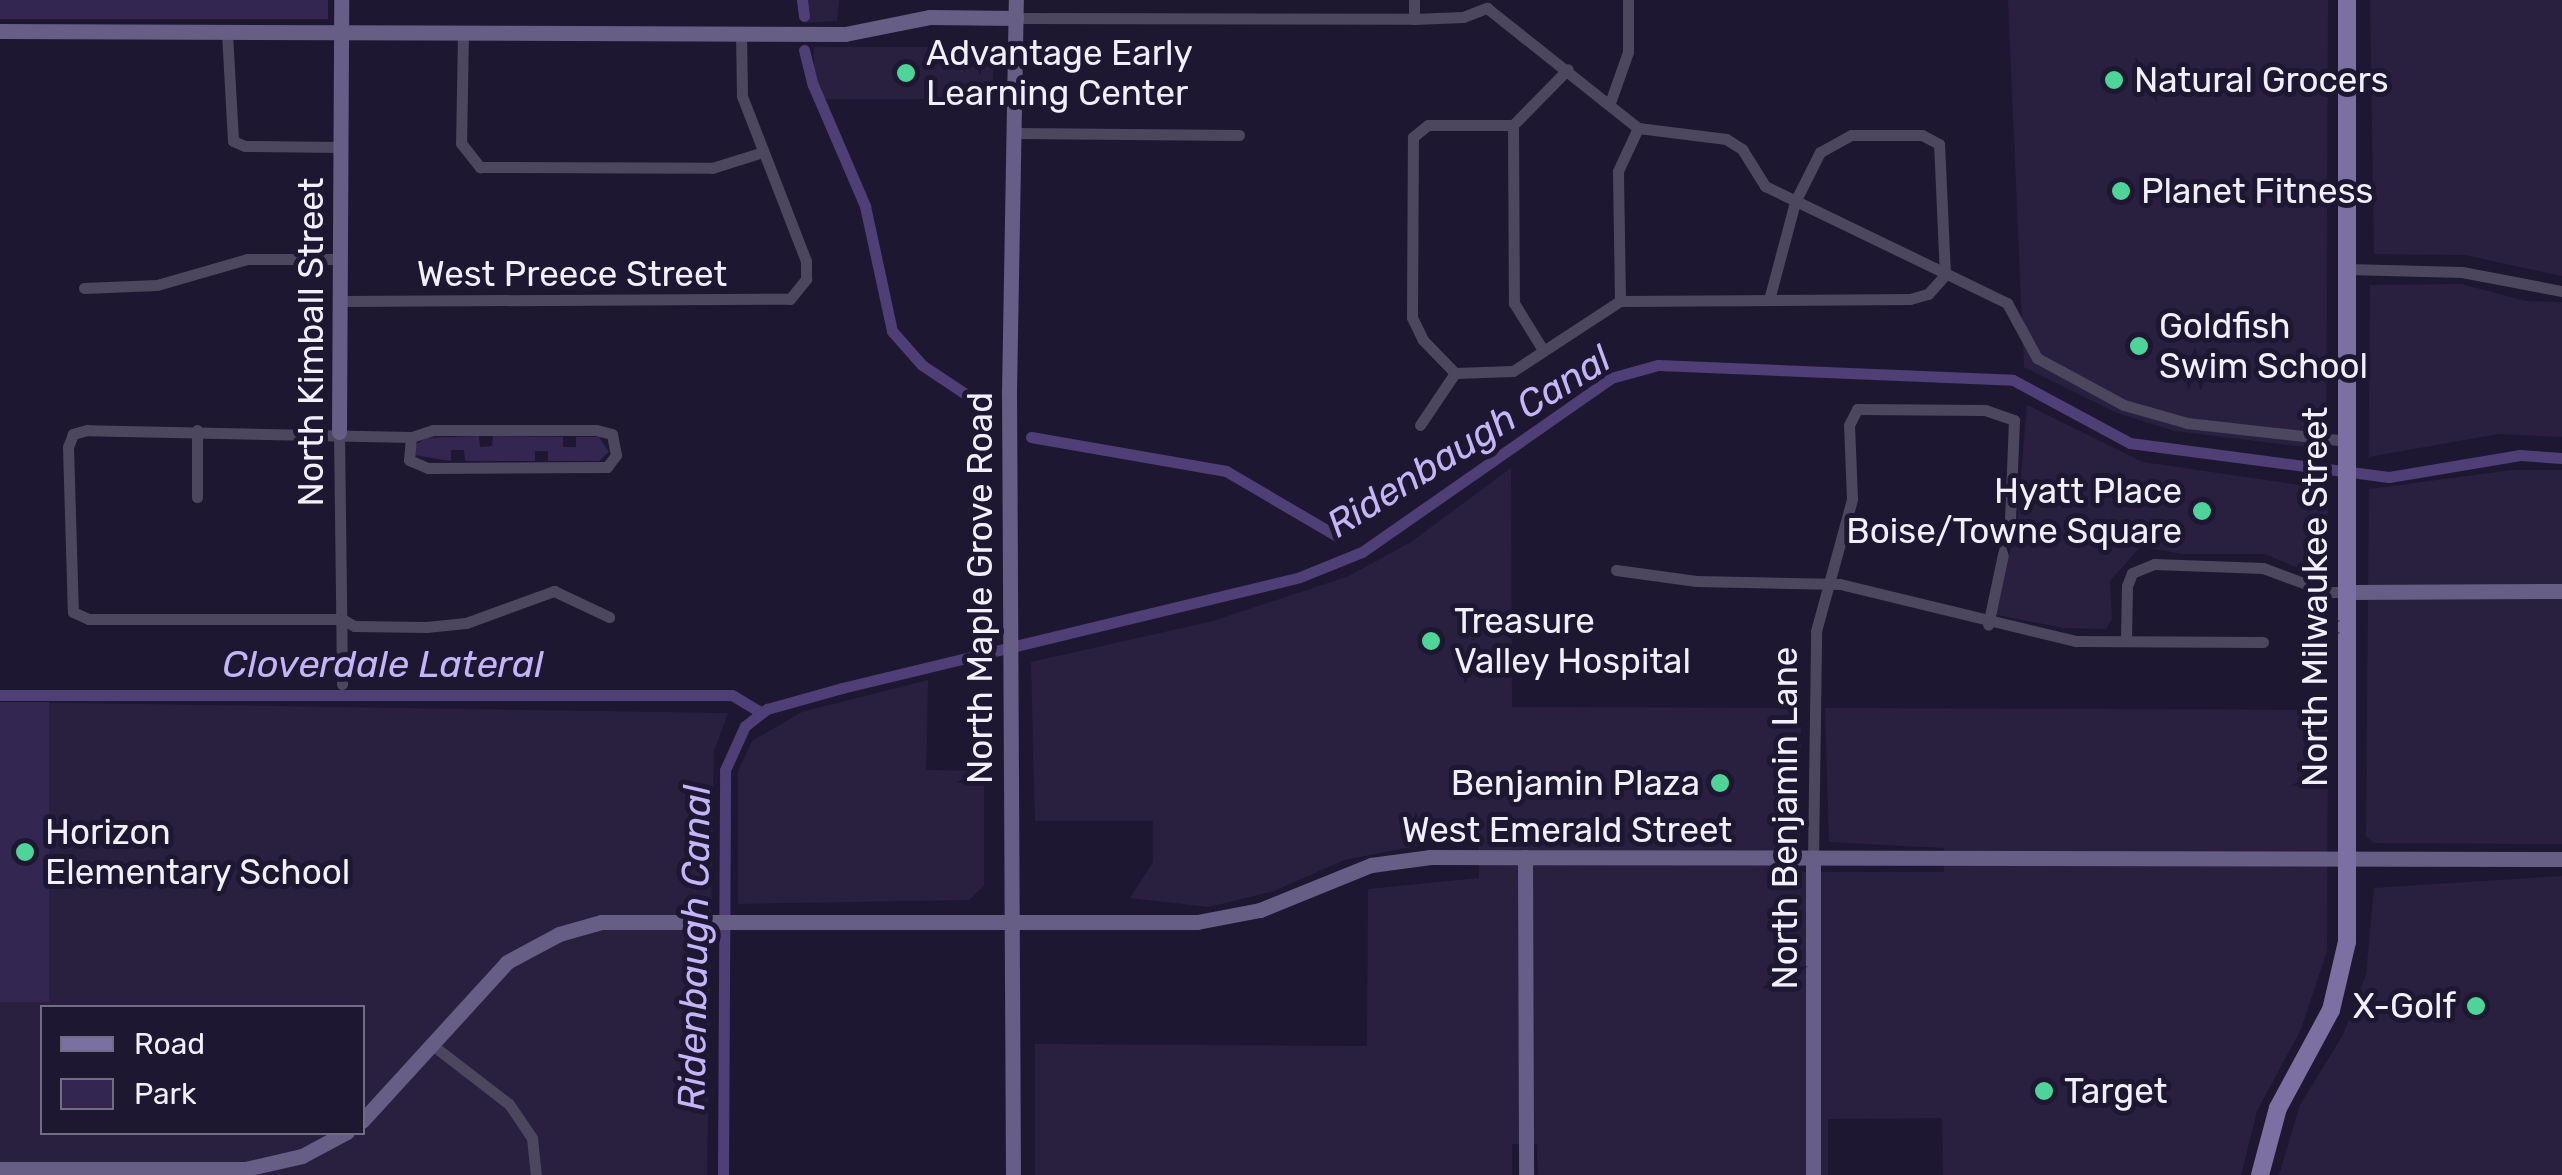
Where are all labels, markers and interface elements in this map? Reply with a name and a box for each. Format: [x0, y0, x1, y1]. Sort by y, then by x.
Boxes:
place label: Advantage Early Learning Center [926, 32, 1193, 114]
place label: Natural Grocers [2134, 59, 2389, 101]
marker: Advantage Early Learning Center [895, 62, 917, 84]
marker: Natural Grocers [2103, 69, 2125, 91]
place label: Planet Fitness [2141, 170, 2373, 212]
street label: North Kimball Street [290, 178, 332, 506]
marker: Planet Fitness [2110, 180, 2132, 202]
street label: West Preece Street [417, 253, 727, 295]
place label: Goldfish Swim School [2159, 305, 2368, 387]
marker: Goldfish Swim School [2128, 335, 2150, 357]
water label: Ridenbaugh Canal [1319, 336, 1619, 548]
street label: North Maple Grove Road [959, 392, 1001, 784]
street label: North Milwaukee Street [2294, 407, 2336, 787]
place label: Hyatt Place Boise/Towne Square [1846, 470, 2182, 552]
marker: Hyatt Place Boise/Towne Square [2191, 500, 2213, 522]
place label: Treasure Valley Hospital [1454, 600, 1692, 682]
marker: Treasure Valley Hospital [1418, 628, 1444, 654]
water label: Cloverdale Lateral [222, 642, 544, 688]
street label: North Benjamin Lane [1764, 647, 1806, 989]
place label: Benjamin Plaza [1451, 762, 1700, 804]
marker: Benjamin Plaza [1709, 772, 1731, 794]
water label: Ridenbaugh Canal [669, 785, 721, 1111]
street label: West Emerald Street [1402, 809, 1732, 851]
place label: Horizon Elementary School [45, 811, 351, 893]
marker: Horizon Elementary School [14, 841, 36, 863]
place label: X-Golf [2353, 985, 2456, 1027]
marker: X-Golf [2465, 995, 2487, 1017]
legend [40, 1005, 365, 1135]
text: Road [134, 1026, 205, 1062]
place label: Target [2064, 1070, 2167, 1112]
text: Park [134, 1076, 196, 1112]
marker: Target [2033, 1080, 2055, 1102]

